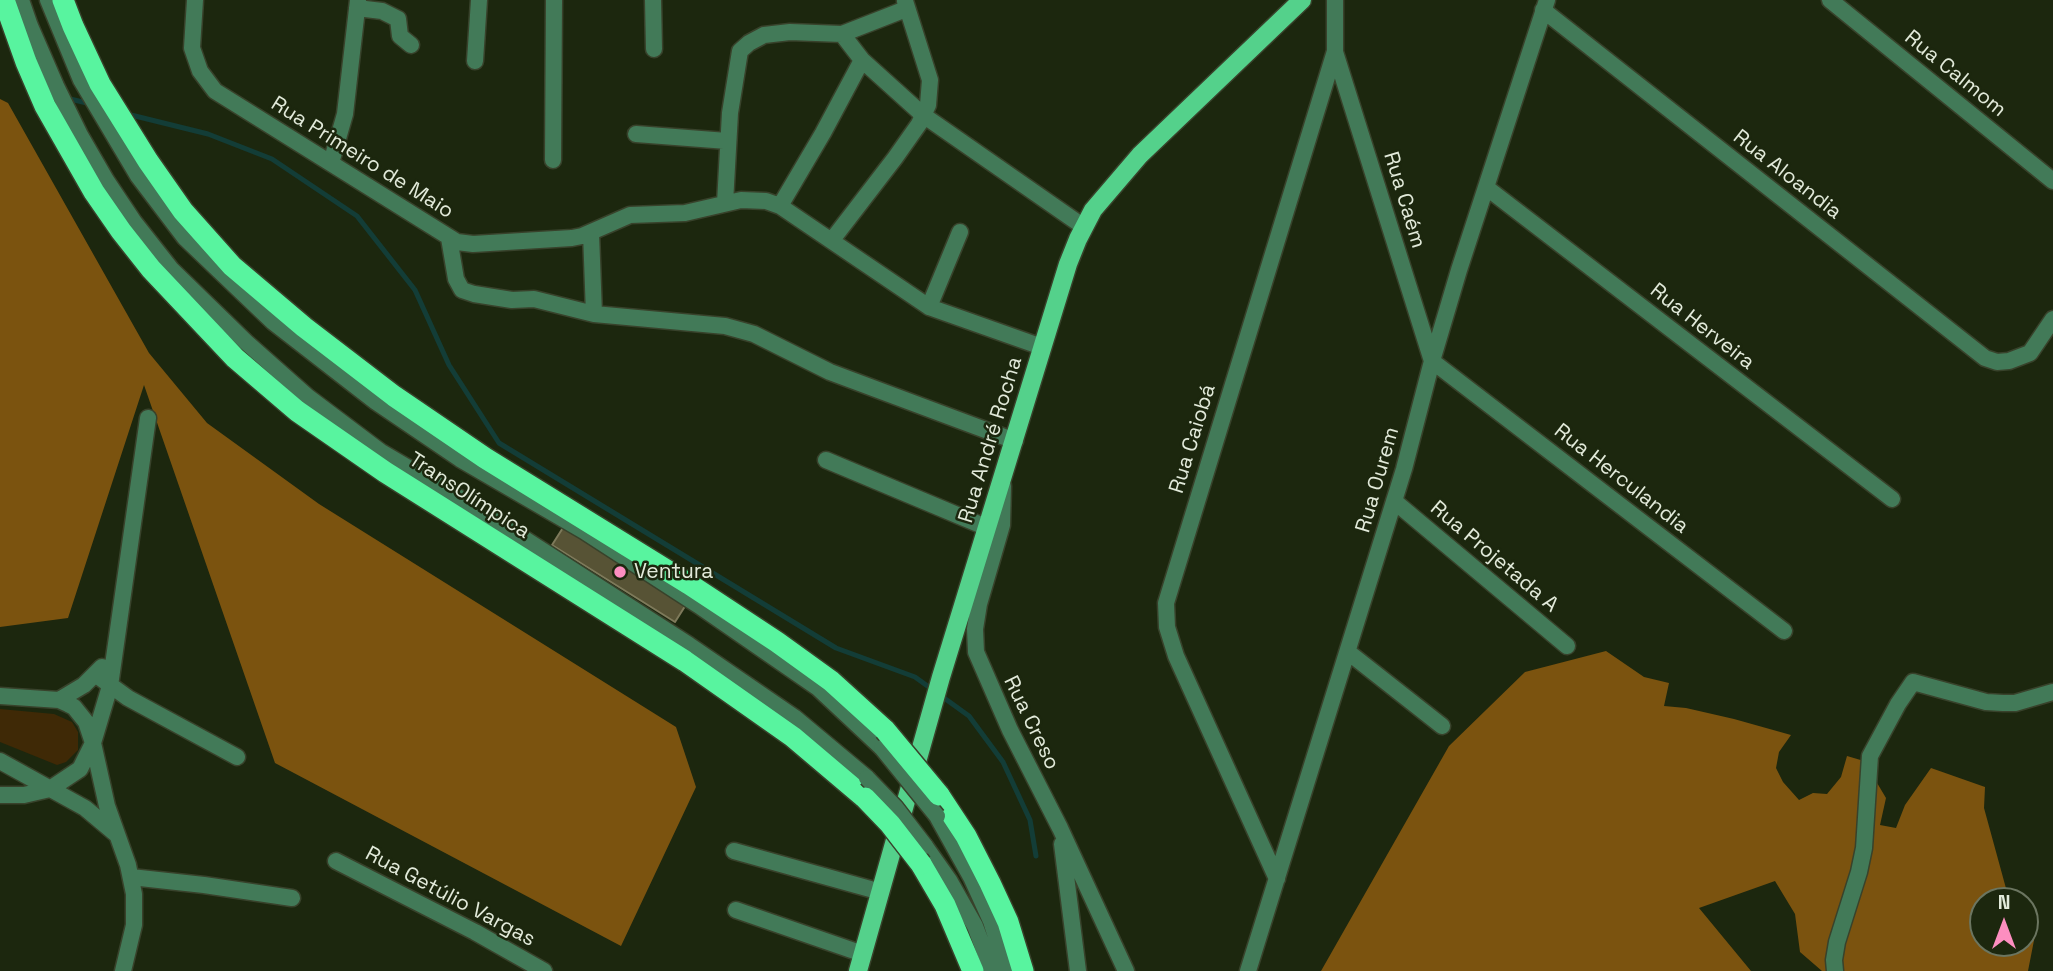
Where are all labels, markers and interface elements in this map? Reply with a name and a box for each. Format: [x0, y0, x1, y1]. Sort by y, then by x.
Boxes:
street label: Rua Calmom [1899, 25, 2011, 123]
street label: Rua Primeiro de Maio [266, 92, 458, 224]
street label: Rua Aloandia [1728, 125, 1846, 225]
street label: Rua Caém [1377, 149, 1431, 251]
street label: Rua Herveira [1645, 278, 1759, 376]
street label: Rua André Rocha [954, 354, 1028, 526]
street label: Rua Caiobá [1164, 381, 1222, 497]
street label: Rua Herculandia [1549, 419, 1693, 539]
street label: Rua Ourem [1351, 424, 1405, 536]
street label: TransOlímpica [403, 447, 535, 545]
street label: Rua Projetada A [1425, 496, 1563, 618]
place label: Ventura [634, 559, 713, 585]
marker: Ventura [612, 564, 628, 580]
street label: Rua Creso [998, 672, 1064, 774]
street label: Rua Getúlio Vargas [361, 842, 539, 952]
north arrow [1969, 887, 2039, 957]
text: N [1998, 890, 2010, 915]

